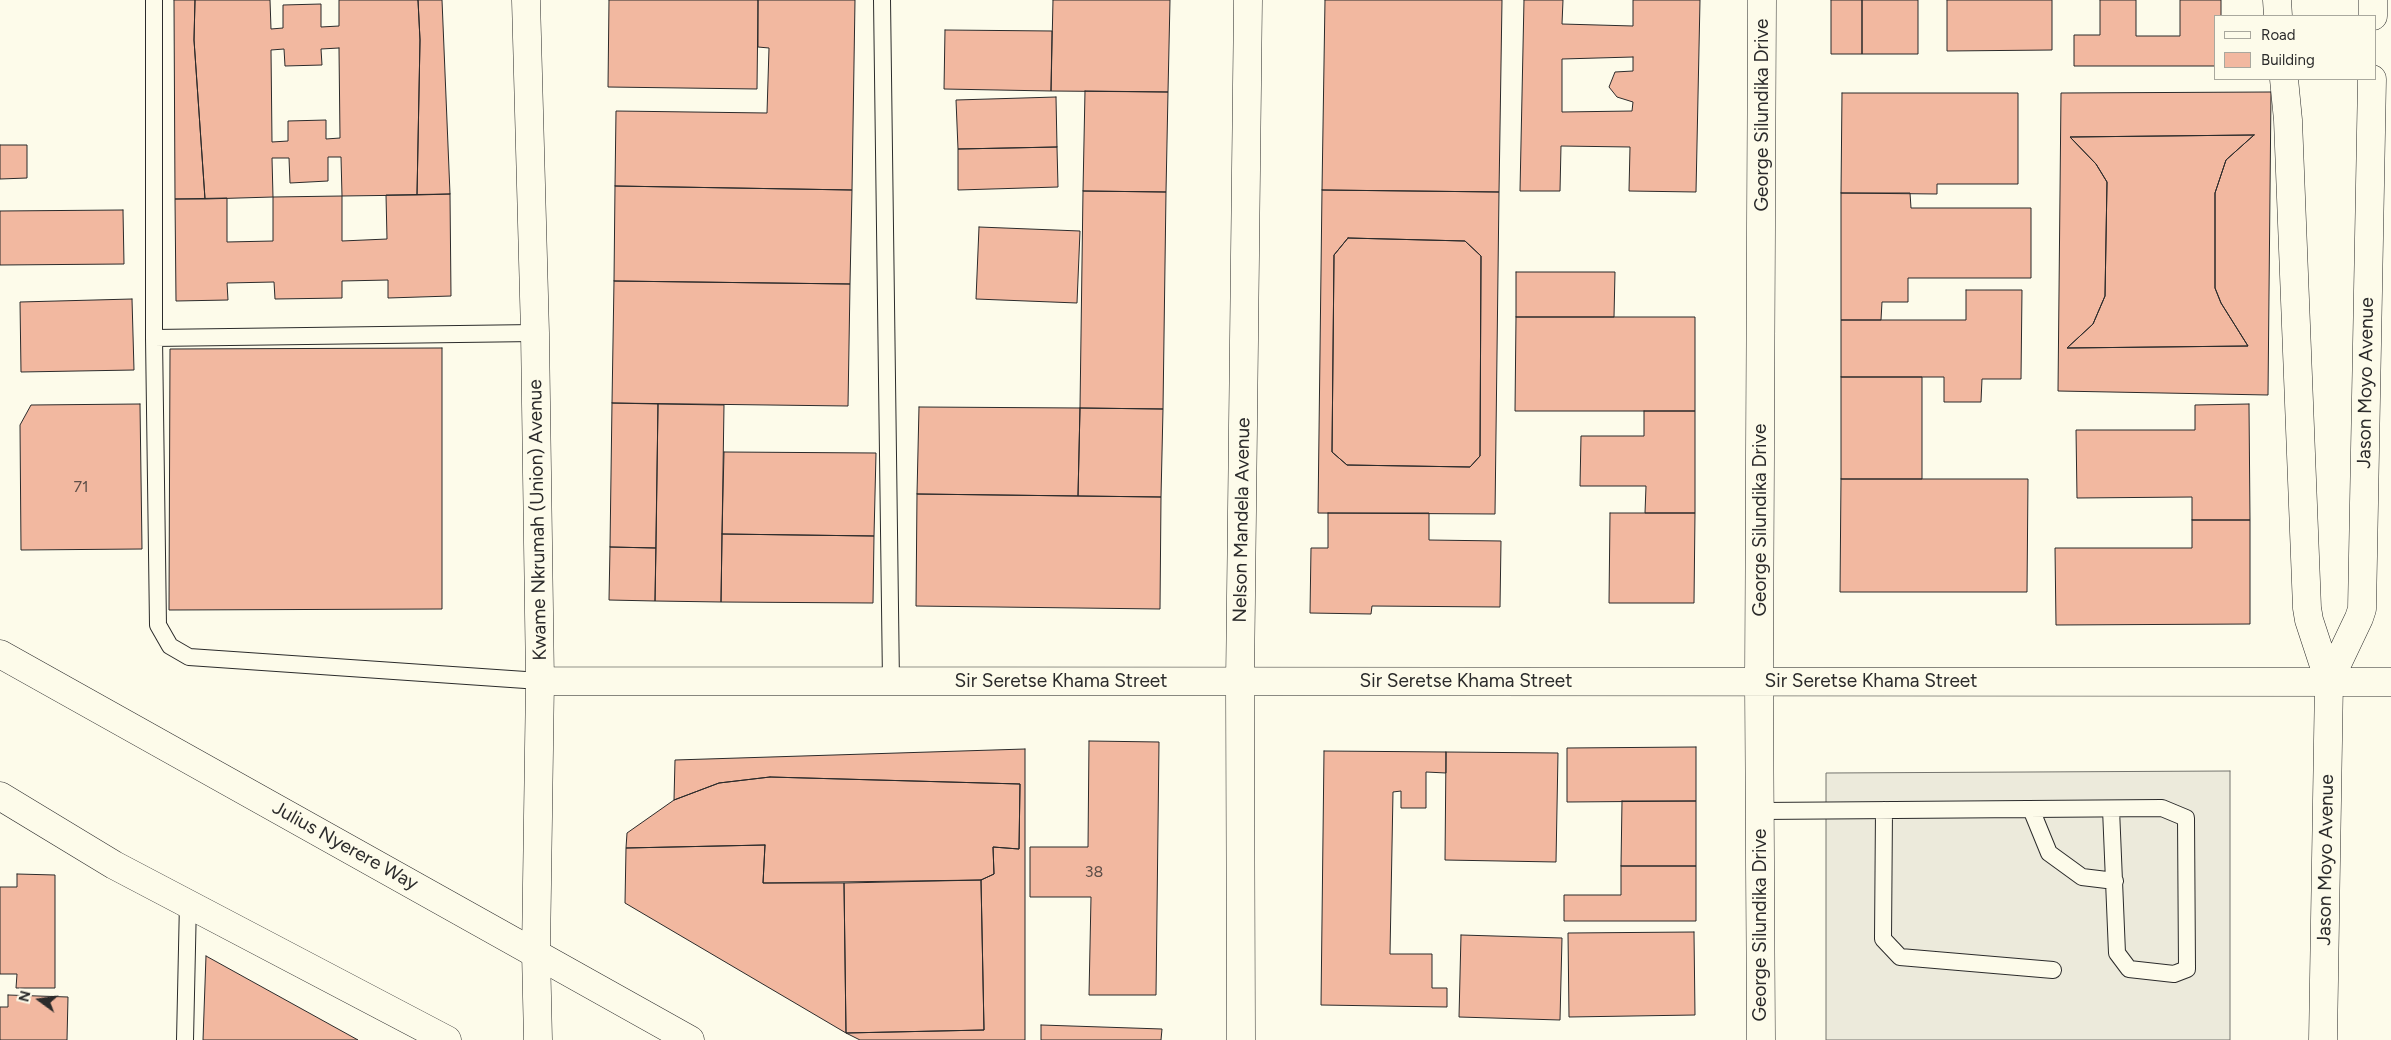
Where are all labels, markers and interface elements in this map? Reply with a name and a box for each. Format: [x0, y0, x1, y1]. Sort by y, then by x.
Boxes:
legend [2214, 15, 2376, 80]
street label: George Silundika Drive [1751, 19, 1773, 211]
text: Road [2261, 26, 2296, 44]
text: Building [2261, 51, 2315, 69]
street label: Jason Moyo Avenue [2353, 297, 2379, 469]
street label: Kwame Nkrumah (Union) Avenue [524, 379, 552, 661]
street label: Nelson Mandela Avenue [1229, 417, 1255, 623]
street label: George Silundika Drive [1749, 424, 1771, 616]
house number: 71 [73, 477, 89, 497]
street label: Sir Seretse Khama Street [955, 670, 1167, 692]
street label: Sir Seretse Khama Street [1360, 670, 1572, 692]
street label: Sir Seretse Khama Street [1765, 670, 1977, 692]
street label: Jason Moyo Avenue [2313, 774, 2339, 946]
street label: Julius Nyerere Way [268, 796, 422, 896]
street label: George Silundika Drive [1749, 829, 1771, 1021]
house number: 38 [1085, 862, 1103, 882]
north arrow [15, 975, 65, 1025]
text: N [15, 989, 35, 1004]

